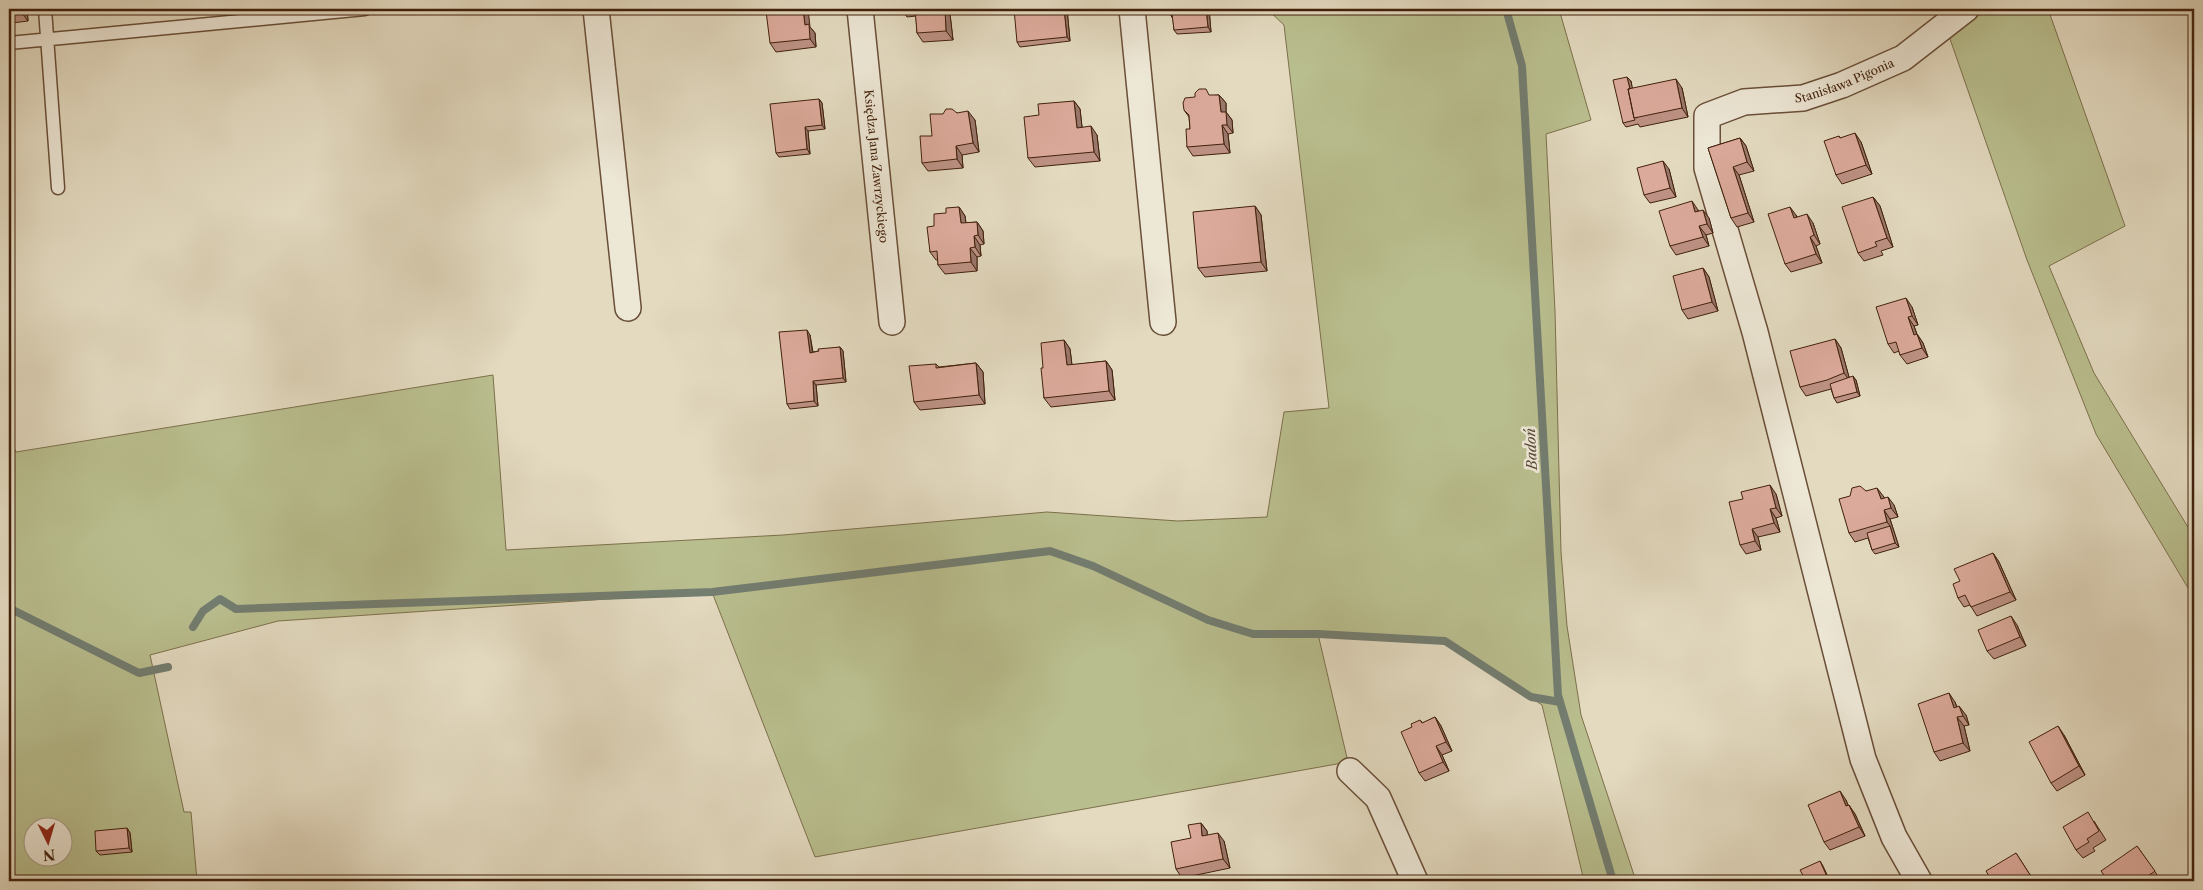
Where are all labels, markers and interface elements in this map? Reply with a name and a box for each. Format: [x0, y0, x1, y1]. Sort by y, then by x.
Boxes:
street label: Stanisława Pigonia [1794, 55, 1897, 106]
street label: Księdza Jana Zawrzyckiego [861, 89, 892, 244]
water label: Badoń [1521, 428, 1541, 471]
north arrow [22, 818, 72, 868]
text: N [42, 845, 56, 864]

